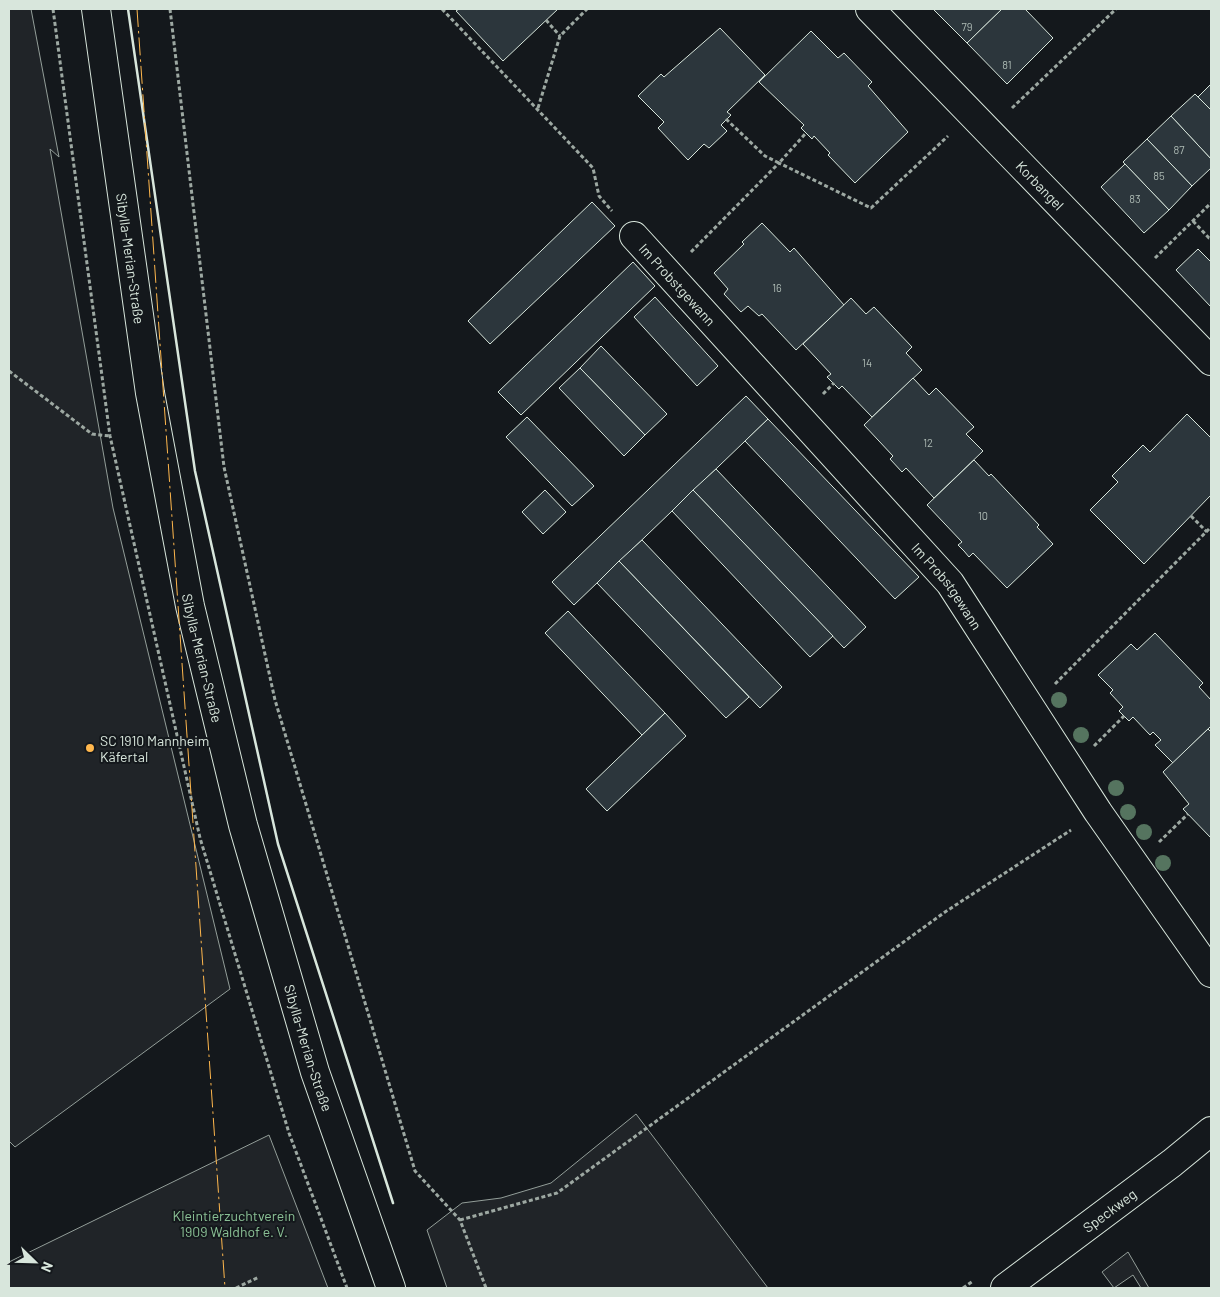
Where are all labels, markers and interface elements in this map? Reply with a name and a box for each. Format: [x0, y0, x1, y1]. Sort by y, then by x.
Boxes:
house number: 79 [962, 20, 973, 33]
house number: 81 [1002, 58, 1012, 71]
house number: 87 [1174, 143, 1184, 156]
street label: Korbangel [1013, 157, 1068, 213]
house number: 85 [1153, 169, 1165, 182]
street label: Sibylla-Merian-Straße [113, 192, 149, 325]
house number: 83 [1129, 192, 1141, 205]
street label: Im Probstgewann [636, 239, 720, 329]
house number: 16 [772, 281, 782, 294]
house number: 14 [862, 356, 872, 369]
house number: 12 [923, 436, 933, 449]
house number: 10 [978, 509, 988, 522]
street label: Im Probstgewann [909, 539, 986, 632]
street label: Sibylla-Merian-Straße [179, 592, 226, 724]
place label: SC 1910 Mannheim Käfertal [100, 732, 209, 765]
marker: SC 1910 Mannheim Käfertal [84, 742, 96, 754]
street label: Sibylla-Merian-Straße [281, 982, 337, 1113]
street label: Speckweg [1079, 1185, 1139, 1236]
park label: Kleintierzuchtverein 1909 Waldhof e. V. [173, 1207, 295, 1240]
north arrow [10, 1237, 60, 1287]
text: N [38, 1260, 57, 1275]

